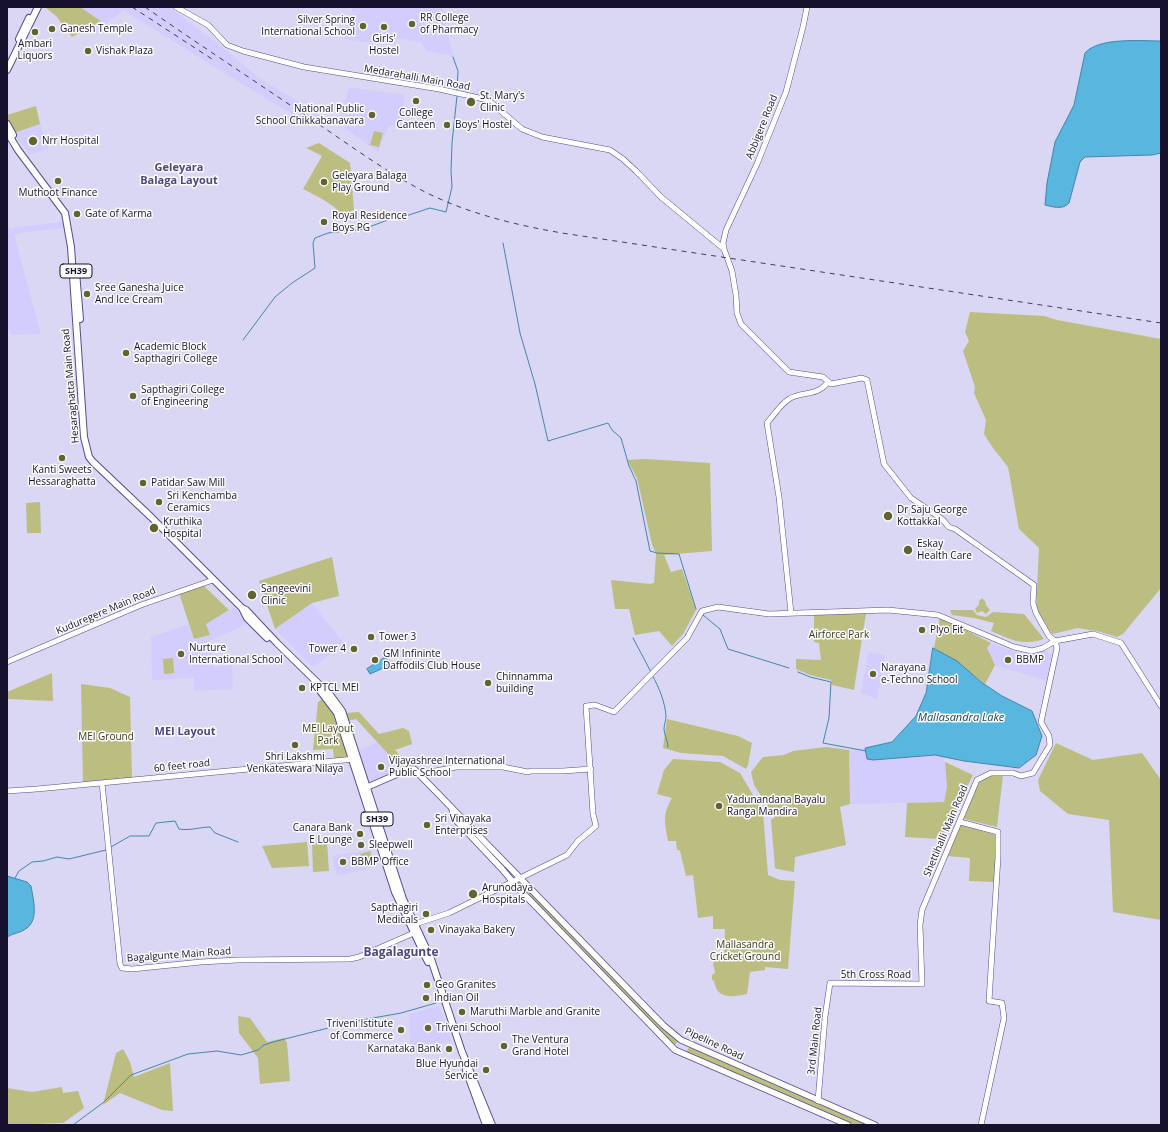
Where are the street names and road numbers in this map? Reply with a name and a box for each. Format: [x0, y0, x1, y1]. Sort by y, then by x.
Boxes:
street label: Medarahalli Main Road [363, 63, 471, 93]
street label: Abbigere Road [744, 93, 780, 161]
road number: SH39 [60, 264, 92, 278]
street label: Hesaraghatta Main Road [60, 328, 82, 444]
street label: Kuduregere Main Road [54, 585, 158, 637]
street label: 60 feet road [153, 757, 211, 775]
street label: Shettihalli Main Road [921, 783, 971, 879]
road number: SH39 [361, 812, 393, 826]
street label: Bagalgunte Main Road [126, 945, 232, 965]
street label: 5th Cross Road [841, 969, 911, 981]
street label: 3rd Main Road [805, 1006, 825, 1076]
street label: Pipeline Road [683, 1025, 745, 1063]

